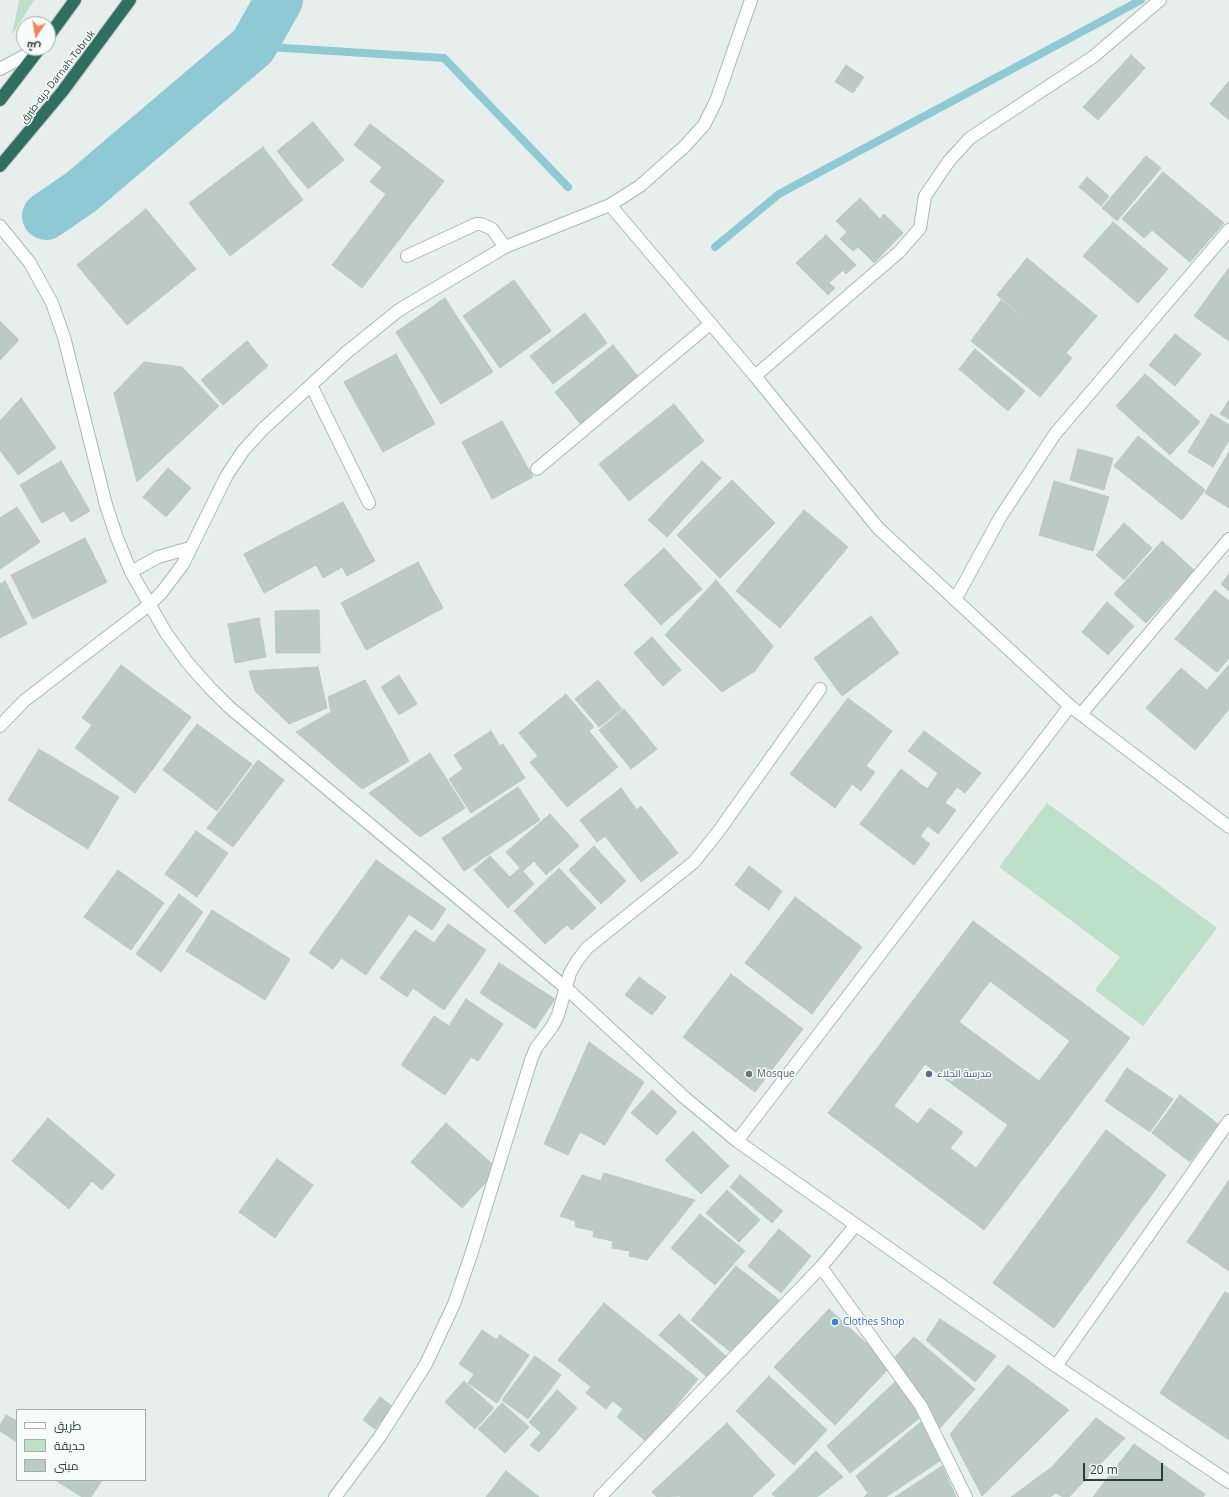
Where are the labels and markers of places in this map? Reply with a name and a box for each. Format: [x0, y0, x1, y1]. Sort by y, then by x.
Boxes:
place label: Mosque [757, 1068, 795, 1080]
place label: مدرسة الجلاء [937, 1068, 992, 1080]
marker: Mosque [744, 1069, 754, 1079]
marker: مدرسة الجلاء [924, 1069, 934, 1079]
place label: Clothes Shop [843, 1316, 904, 1328]
marker: Clothes Shop [830, 1317, 840, 1327]

